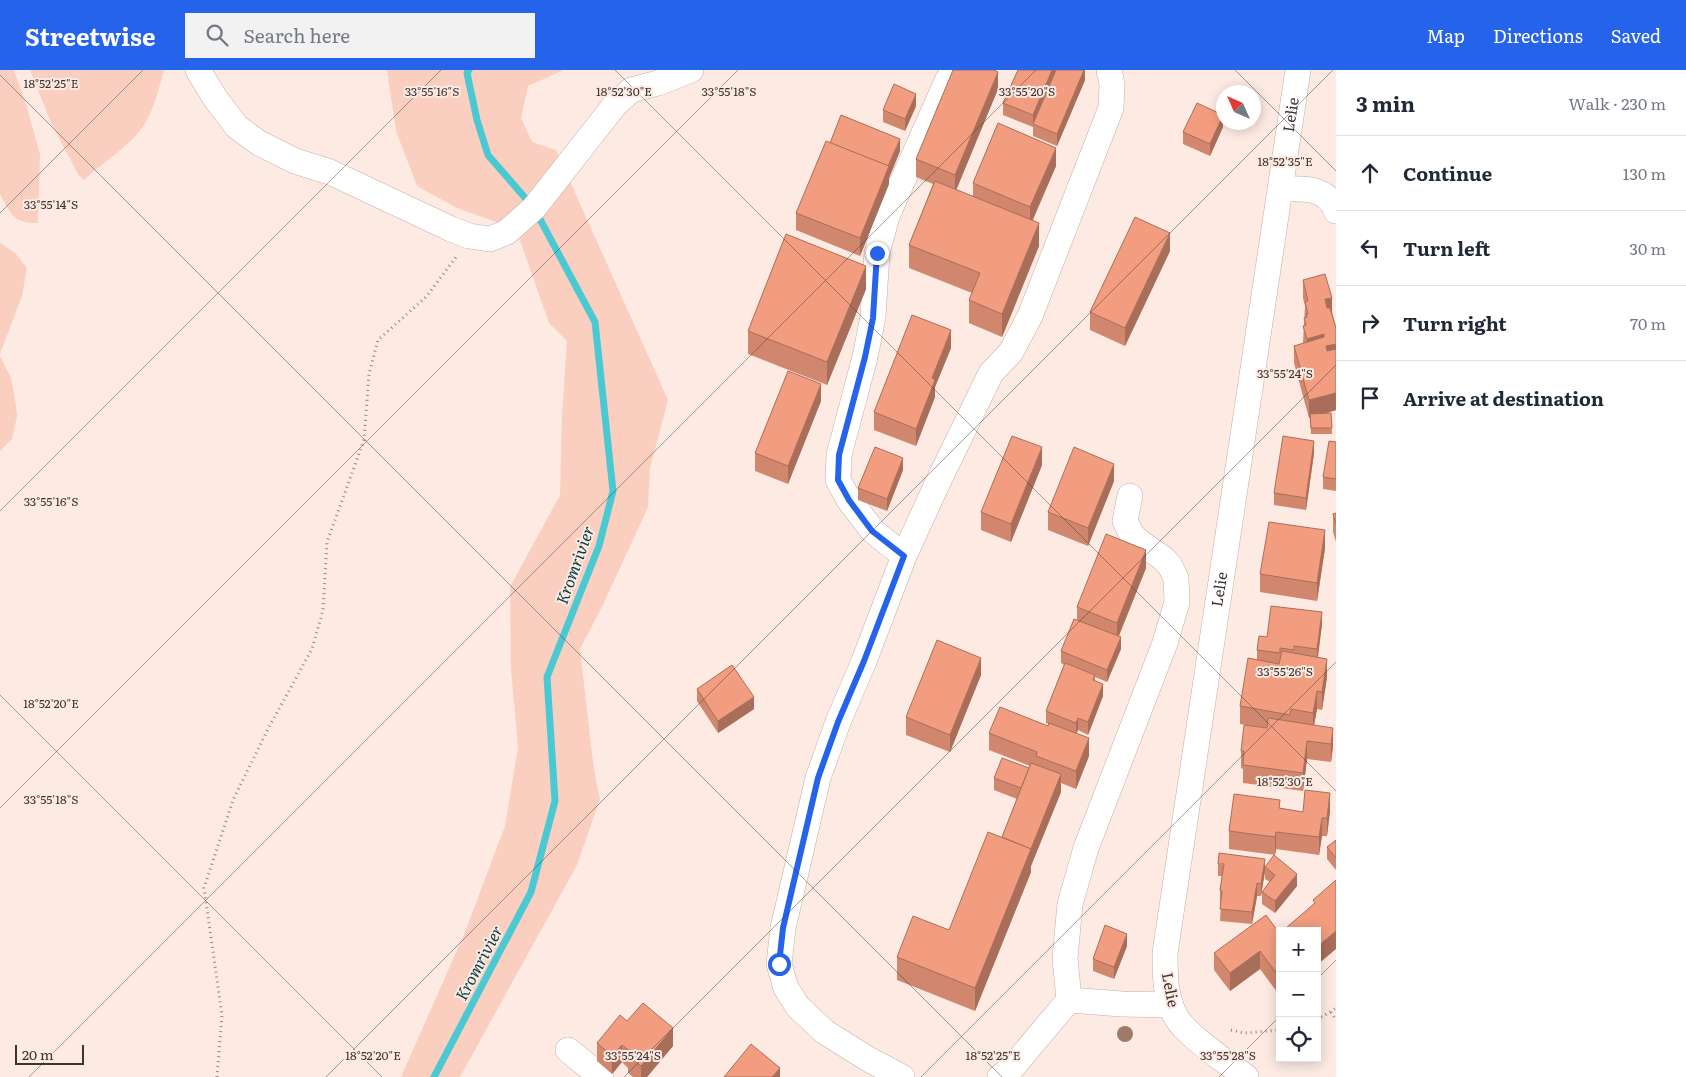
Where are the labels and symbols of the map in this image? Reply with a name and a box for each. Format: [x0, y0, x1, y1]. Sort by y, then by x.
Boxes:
text: 18°52'25"E [24, 74, 79, 92]
text: 33°55'16"S [405, 82, 459, 100]
text: 18°52'30"E [596, 82, 652, 100]
text: 33°55'18"S [702, 82, 756, 100]
text: 33°55'20"S [999, 82, 1055, 100]
north arrow [1216, 85, 1261, 130]
street label: Lelie [1276, 95, 1304, 134]
text: 18°52'35"E [1257, 152, 1313, 170]
text: 33°55'14"S [24, 195, 78, 213]
route end [866, 242, 889, 265]
text: 33°55'24"S [1257, 364, 1313, 382]
text: 33°55'16"S [24, 492, 78, 510]
water label: Kromrivier [549, 522, 599, 607]
street label: Lelie [1204, 570, 1232, 608]
text: 33°55'26"S [1257, 662, 1313, 680]
text: 18°52'20"E [23, 694, 79, 712]
text: 18°52'30"E [1257, 772, 1313, 790]
text: 33°55'18"S [24, 790, 78, 808]
water label: Kromrivier [448, 921, 508, 1004]
route start [768, 953, 791, 976]
street label: Lelie [1157, 970, 1186, 1009]
scale bar [15, 1042, 84, 1065]
text: 18°52'20"E [345, 1046, 401, 1064]
text: 33°55'24"S [605, 1046, 661, 1064]
text: 18°52'25"E [966, 1046, 1021, 1064]
text: 33°55'28"S [1200, 1046, 1256, 1064]

